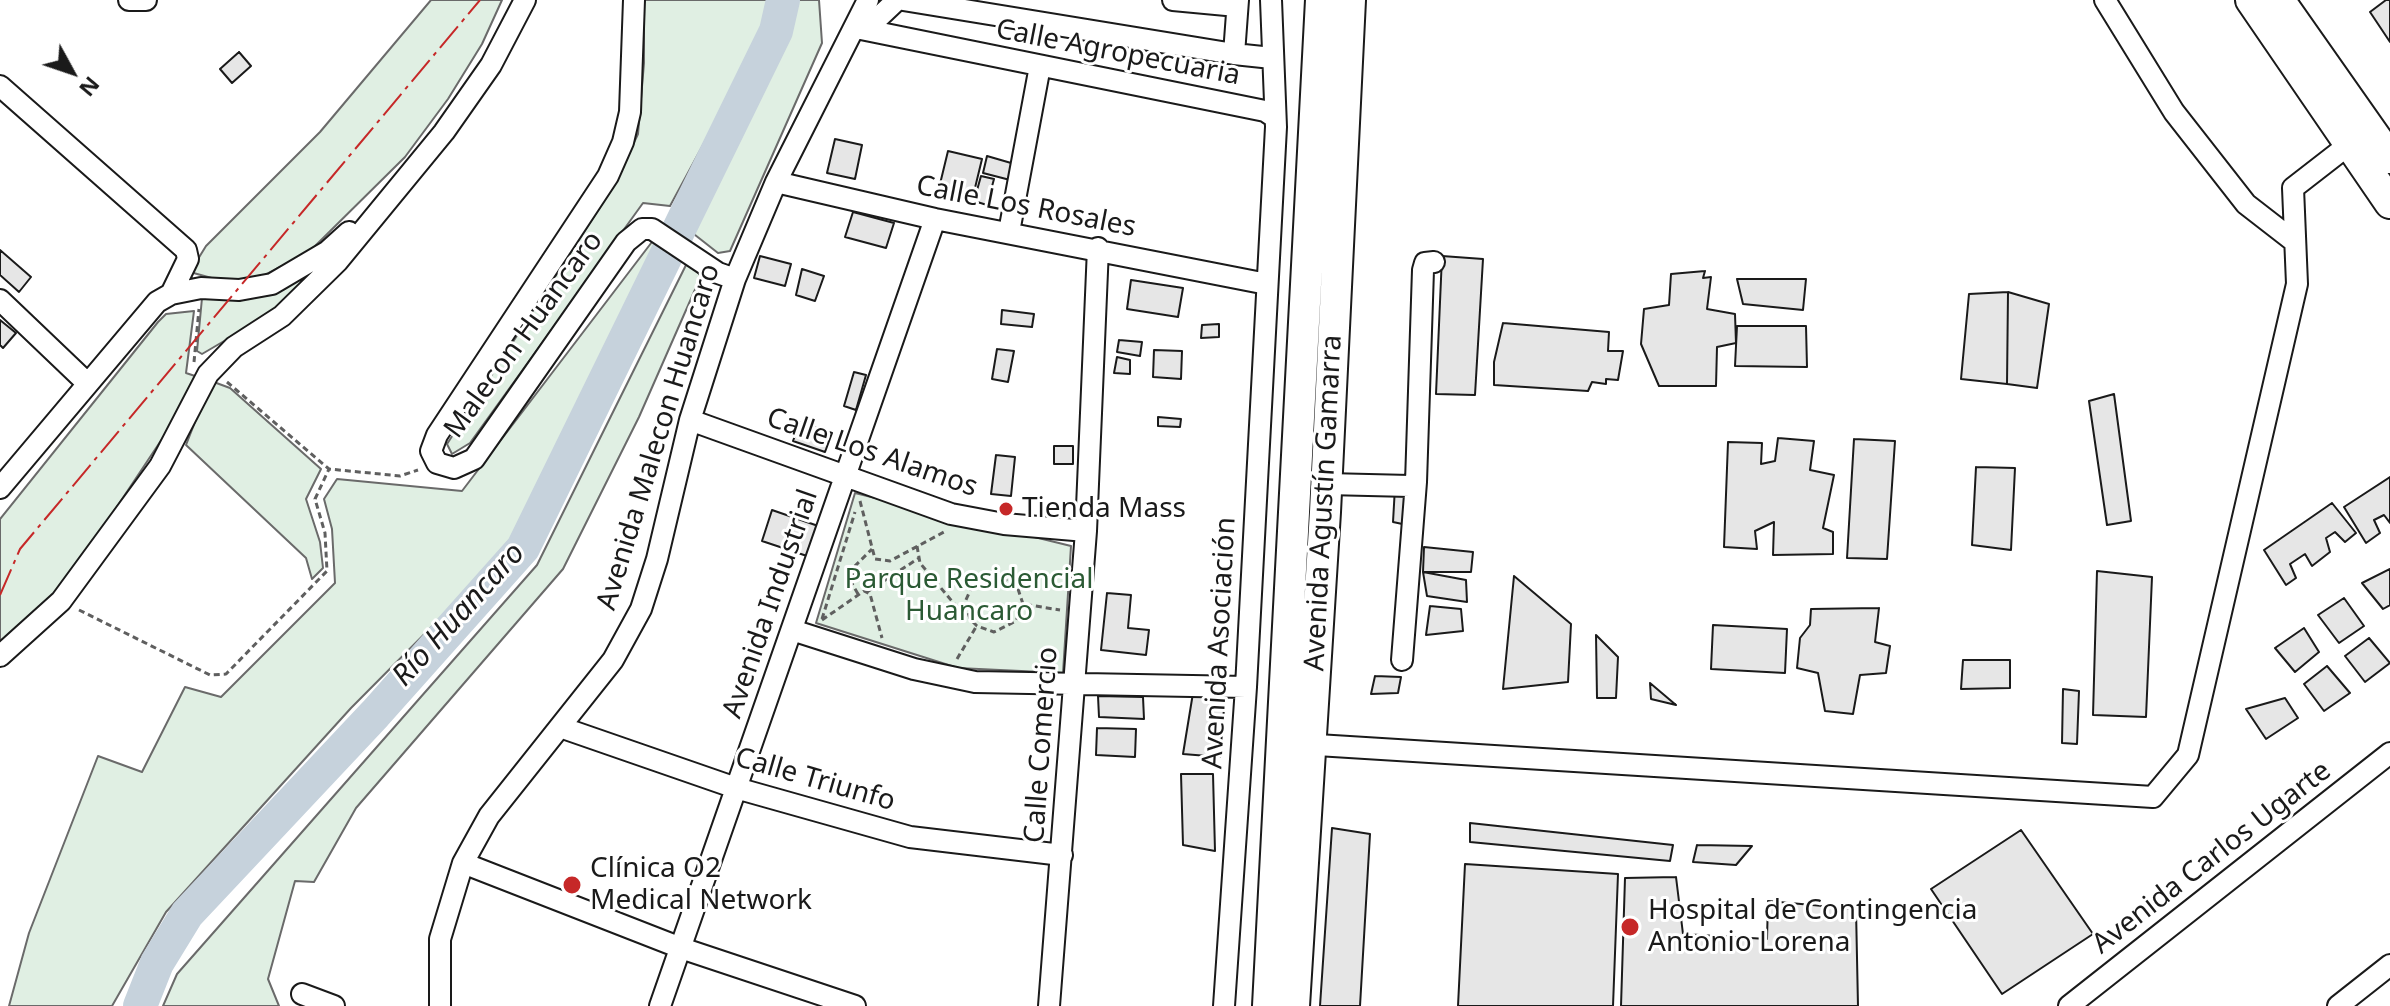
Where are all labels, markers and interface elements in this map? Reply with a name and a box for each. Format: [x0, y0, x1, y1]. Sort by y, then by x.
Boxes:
street label: Calle Agropecuaria [993, 13, 1243, 93]
north arrow [32, 32, 112, 112]
text: N [73, 71, 108, 104]
street label: Calle Los Rosales [913, 169, 1139, 245]
street label: Malecon Huancaro [438, 225, 610, 445]
street label: Avenida Malecon Huancaro [590, 260, 728, 614]
street label: Avenida Agustín Gamarra [1298, 334, 1350, 672]
street label: Calle Los Alamos [762, 401, 982, 505]
street label: Avenida Industrial [716, 485, 826, 723]
place label: Tienda Mass [1022, 492, 1186, 526]
marker: Tienda Mass [997, 500, 1015, 518]
street label: Avenida Asociación [1197, 516, 1243, 770]
water label: Río Huancaro [385, 536, 533, 694]
park label: Parque Residencial Huancaro [844, 563, 1094, 629]
street label: Calle Comercio [1018, 646, 1066, 844]
street label: Calle Triunfo [731, 741, 899, 819]
street label: Avenida Carlos Ugarte [2086, 754, 2338, 962]
place label: Clínica O2 Medical Network [590, 852, 812, 918]
marker: Clínica O2 Medical Network [561, 874, 583, 896]
place label: Hospital de Contingencia Antonio Lorena [1648, 894, 1977, 960]
marker: Hospital de Contingencia Antonio Lorena [1619, 916, 1641, 938]

